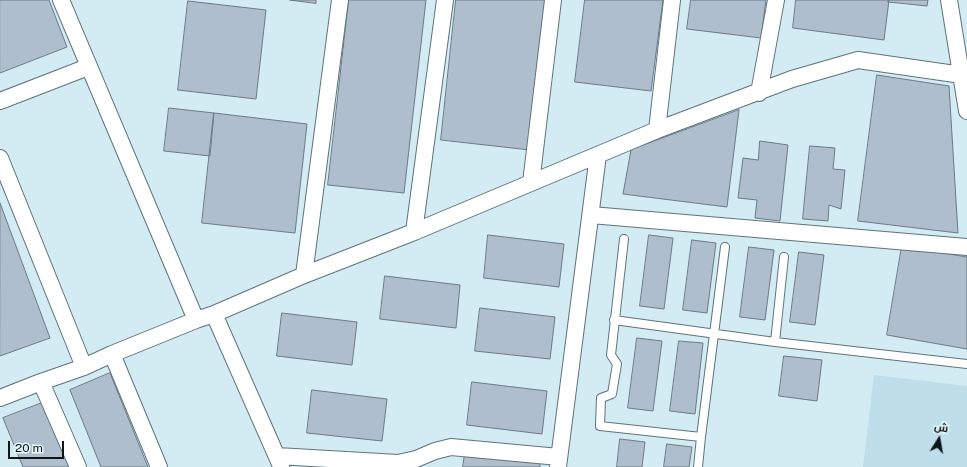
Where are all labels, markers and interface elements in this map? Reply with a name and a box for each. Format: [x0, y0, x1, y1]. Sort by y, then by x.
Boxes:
north arrow [919, 419, 959, 459]
text: ش [933, 420, 949, 434]
scale bar [10, 433, 66, 459]
text: 20 m [15, 441, 43, 455]

